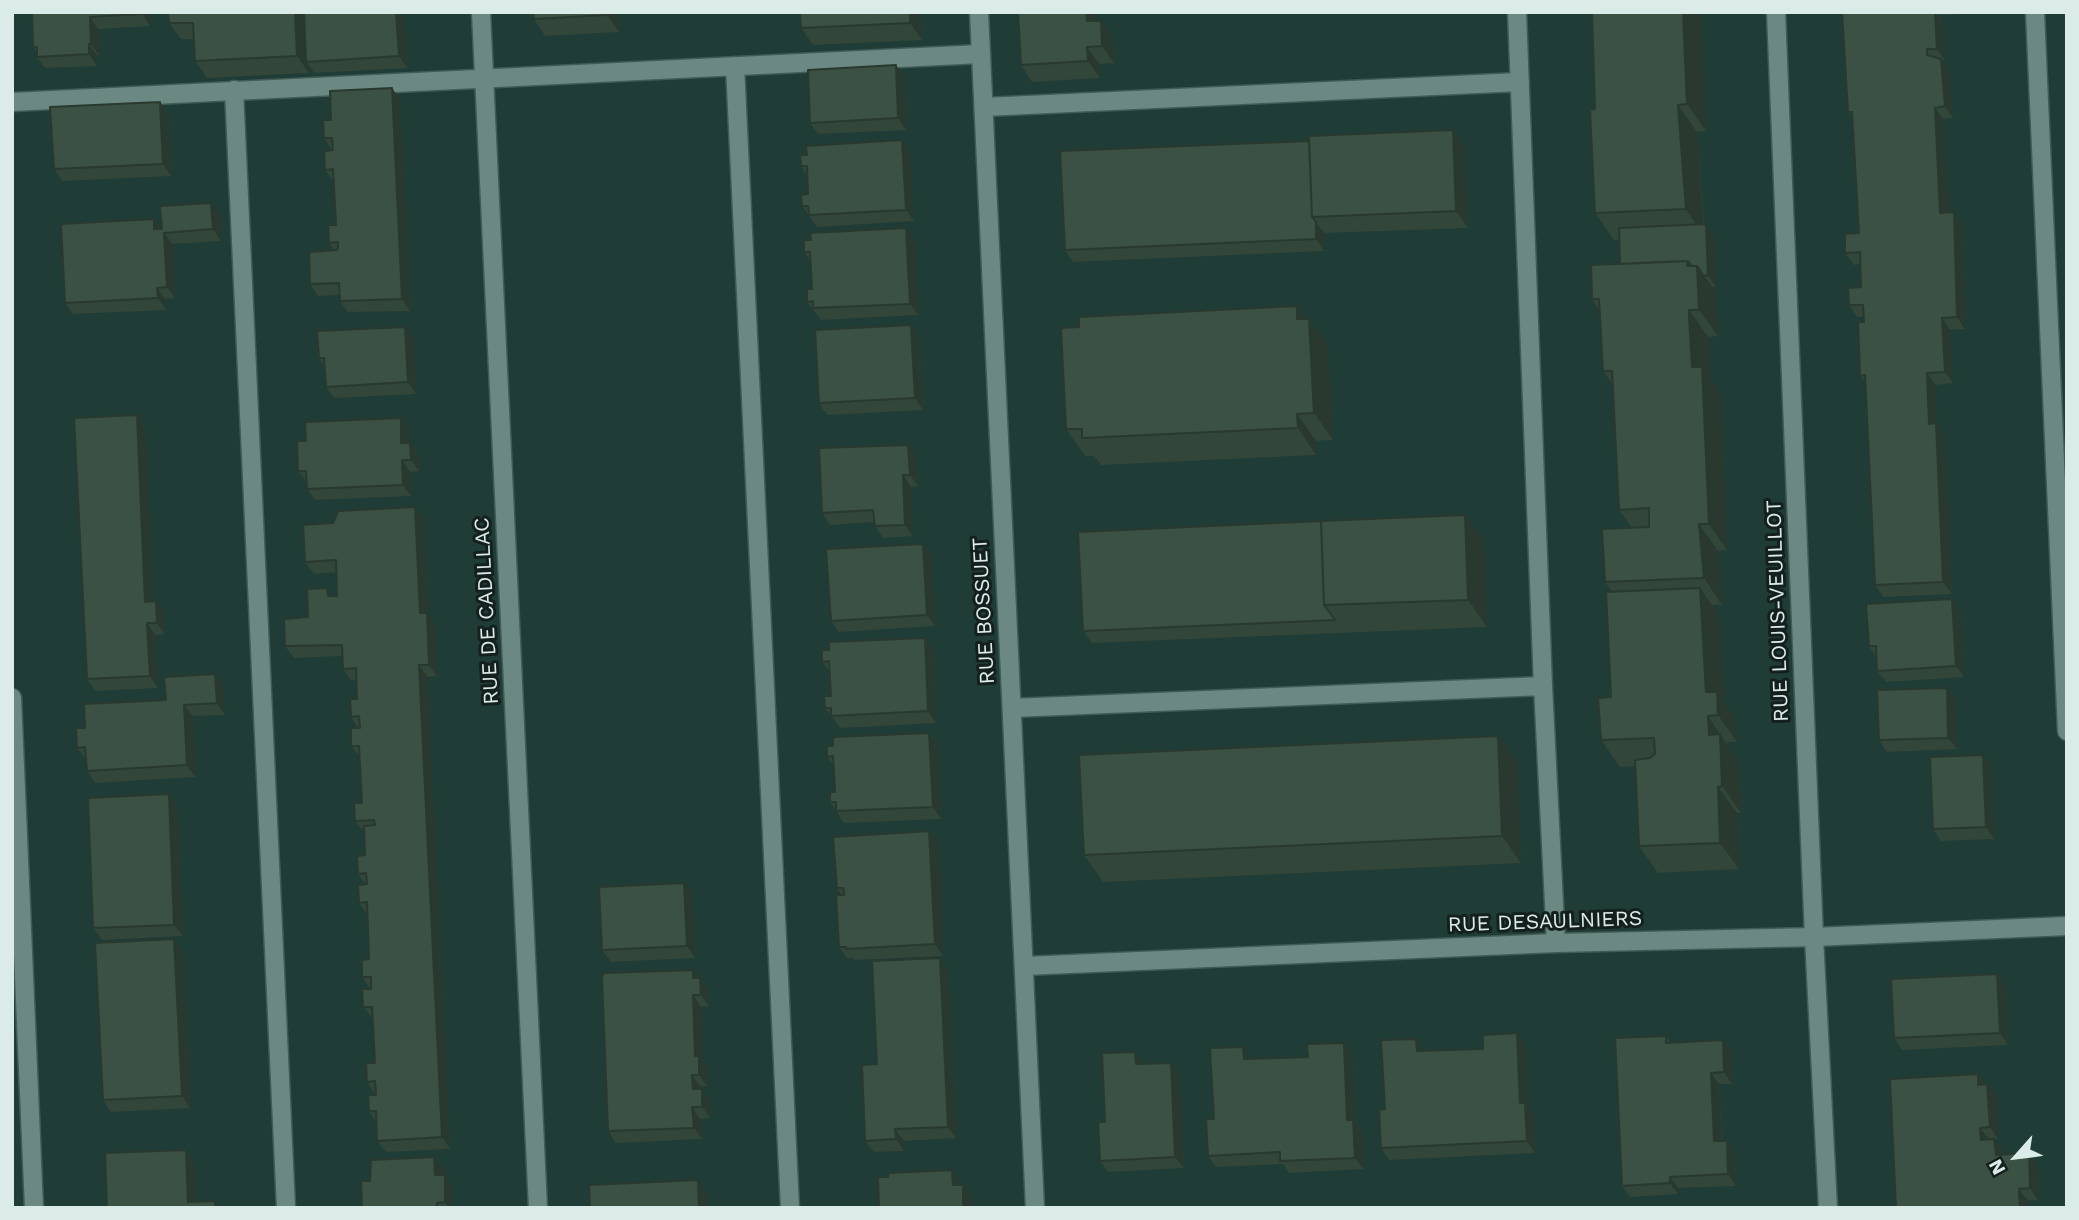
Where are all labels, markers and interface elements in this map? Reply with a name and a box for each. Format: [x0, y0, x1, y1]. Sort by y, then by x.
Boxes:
street label: RUE LOUIS-VEUILLOT [1762, 500, 1794, 722]
street label: RUE DE CADILLAC [470, 517, 504, 705]
street label: RUE BOSSUET [968, 537, 1000, 685]
street label: RUE DESAULNIERS [1447, 906, 1643, 938]
north arrow [1981, 1122, 2051, 1192]
text: N [1984, 1155, 2010, 1179]

